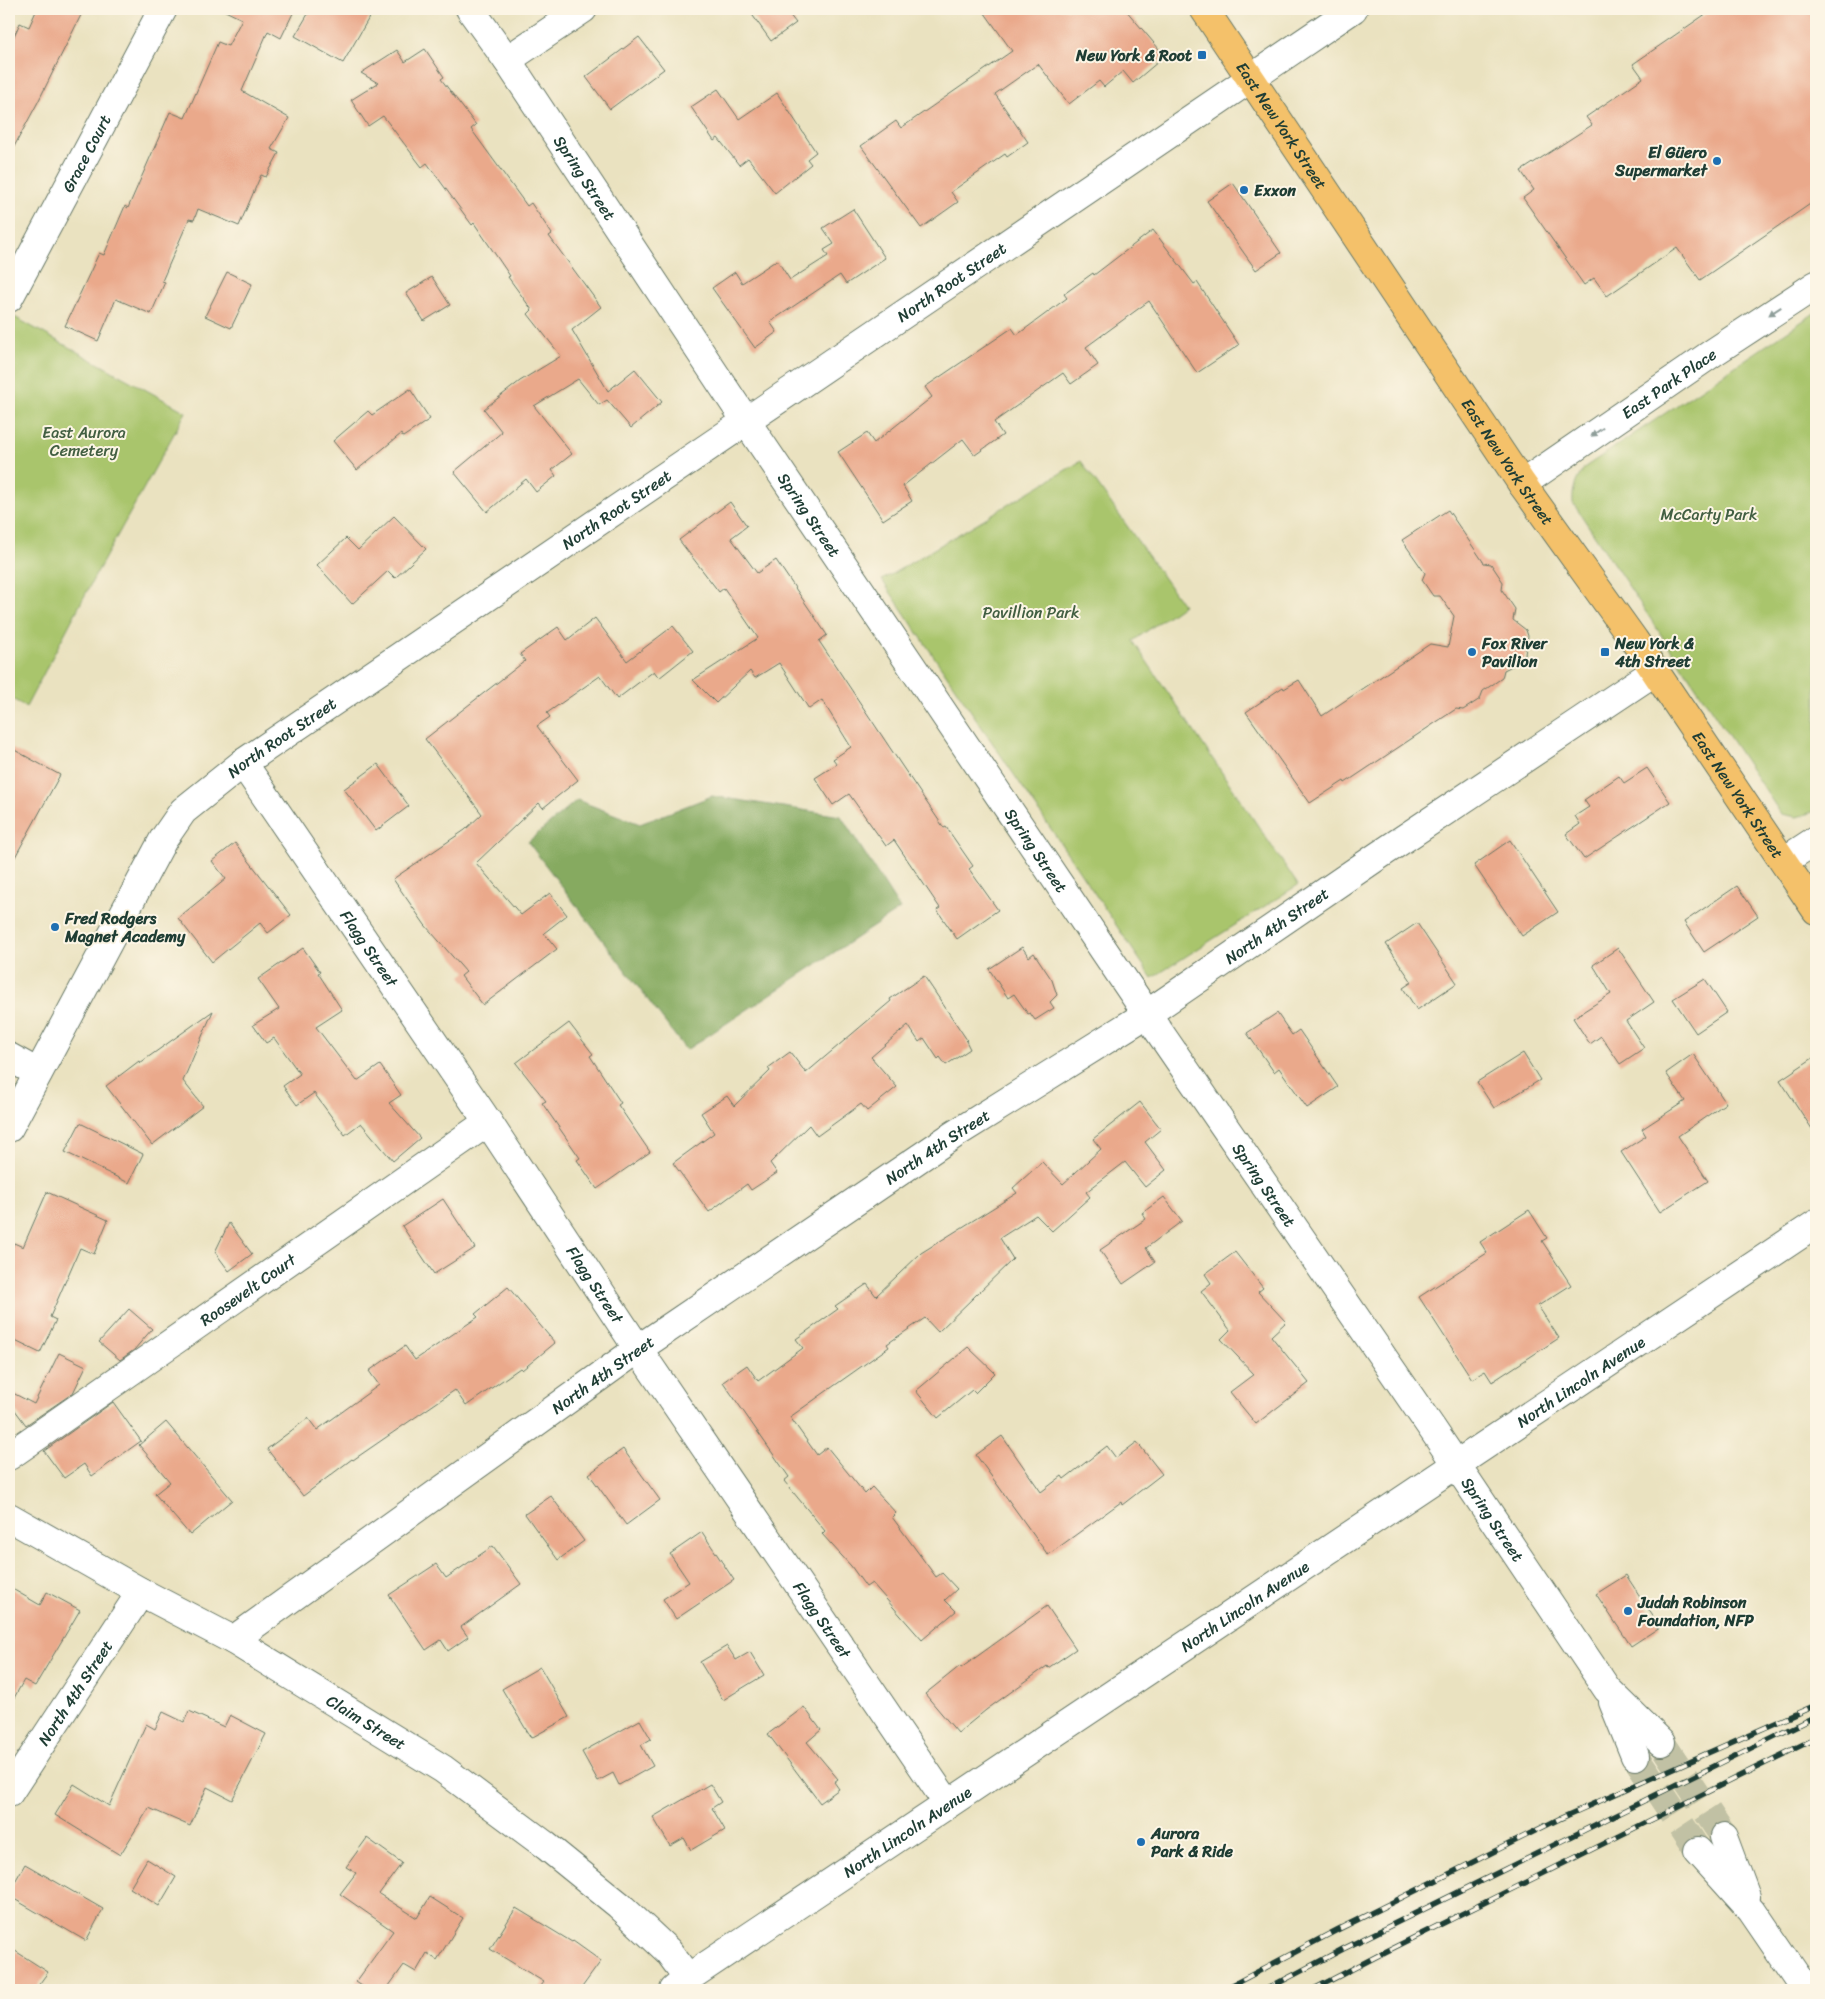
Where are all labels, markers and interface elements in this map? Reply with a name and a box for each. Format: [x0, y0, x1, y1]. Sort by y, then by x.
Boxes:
place label: New York & Root [1075, 41, 1192, 70]
marker: New York & Root [1196, 49, 1208, 61]
street label: East New York Street [1228, 55, 1335, 195]
street label: Grace Court [53, 109, 119, 198]
street label: Spring Street [546, 129, 624, 226]
place label: El Güero Supermarket [1614, 138, 1709, 185]
marker: El Güero Supermarket [1711, 155, 1723, 167]
place label: Exxon [1254, 176, 1296, 205]
marker: Exxon [1238, 184, 1250, 196]
street label: North Root Street [890, 234, 1012, 330]
one-way arrow [1769, 307, 1782, 316]
street label: East Park Place [1615, 340, 1723, 426]
street label: East New York Street [1454, 392, 1562, 531]
park label: East Aurora Cemetery [42, 418, 126, 465]
one-way arrow [1591, 427, 1604, 437]
street label: North Root Street [555, 461, 677, 557]
street label: Spring Street [770, 466, 849, 563]
park label: McCarty Park [1661, 500, 1757, 529]
park label: Pavillion Park [983, 598, 1079, 627]
place label: Fox River Pavilion [1481, 629, 1548, 676]
place label: New York & 4th Street [1614, 629, 1695, 676]
marker: Fox River Pavilion [1466, 646, 1478, 658]
marker: New York & 4th Street [1599, 646, 1611, 658]
street label: North Root Street [220, 689, 342, 785]
street label: East New York Street [1684, 725, 1792, 864]
street label: Spring Street [997, 802, 1076, 899]
street label: North 4th Street [1218, 879, 1335, 972]
street label: Flagg Street [332, 903, 406, 993]
place label: Fred Rodgers Magnet Academy [64, 904, 186, 951]
marker: Fred Rodgers Magnet Academy [49, 921, 61, 933]
street label: North 4th Street [879, 1101, 996, 1192]
street label: Spring Street [1225, 1136, 1304, 1233]
street label: Flagg Street [559, 1239, 632, 1329]
street label: Roosevelt Court [193, 1245, 302, 1334]
street label: North 4th Street [545, 1327, 660, 1422]
street label: North Lincoln Avenue [1510, 1327, 1651, 1435]
street label: Spring Street [1454, 1471, 1532, 1568]
street label: North Lincoln Avenue [1174, 1552, 1315, 1660]
street label: Flagg Street [785, 1575, 859, 1665]
place label: Judah Robinson Foundation, NFP [1637, 1588, 1754, 1635]
marker: Judah Robinson Foundation, NFP [1622, 1605, 1634, 1617]
street label: North 4th Street [29, 1634, 120, 1751]
street label: Claim Street [321, 1686, 412, 1758]
street label: North Lincoln Avenue [837, 1778, 978, 1885]
place label: Aurora Park & Ride [1150, 1819, 1234, 1866]
marker: Aurora Park & Ride [1135, 1836, 1147, 1848]

